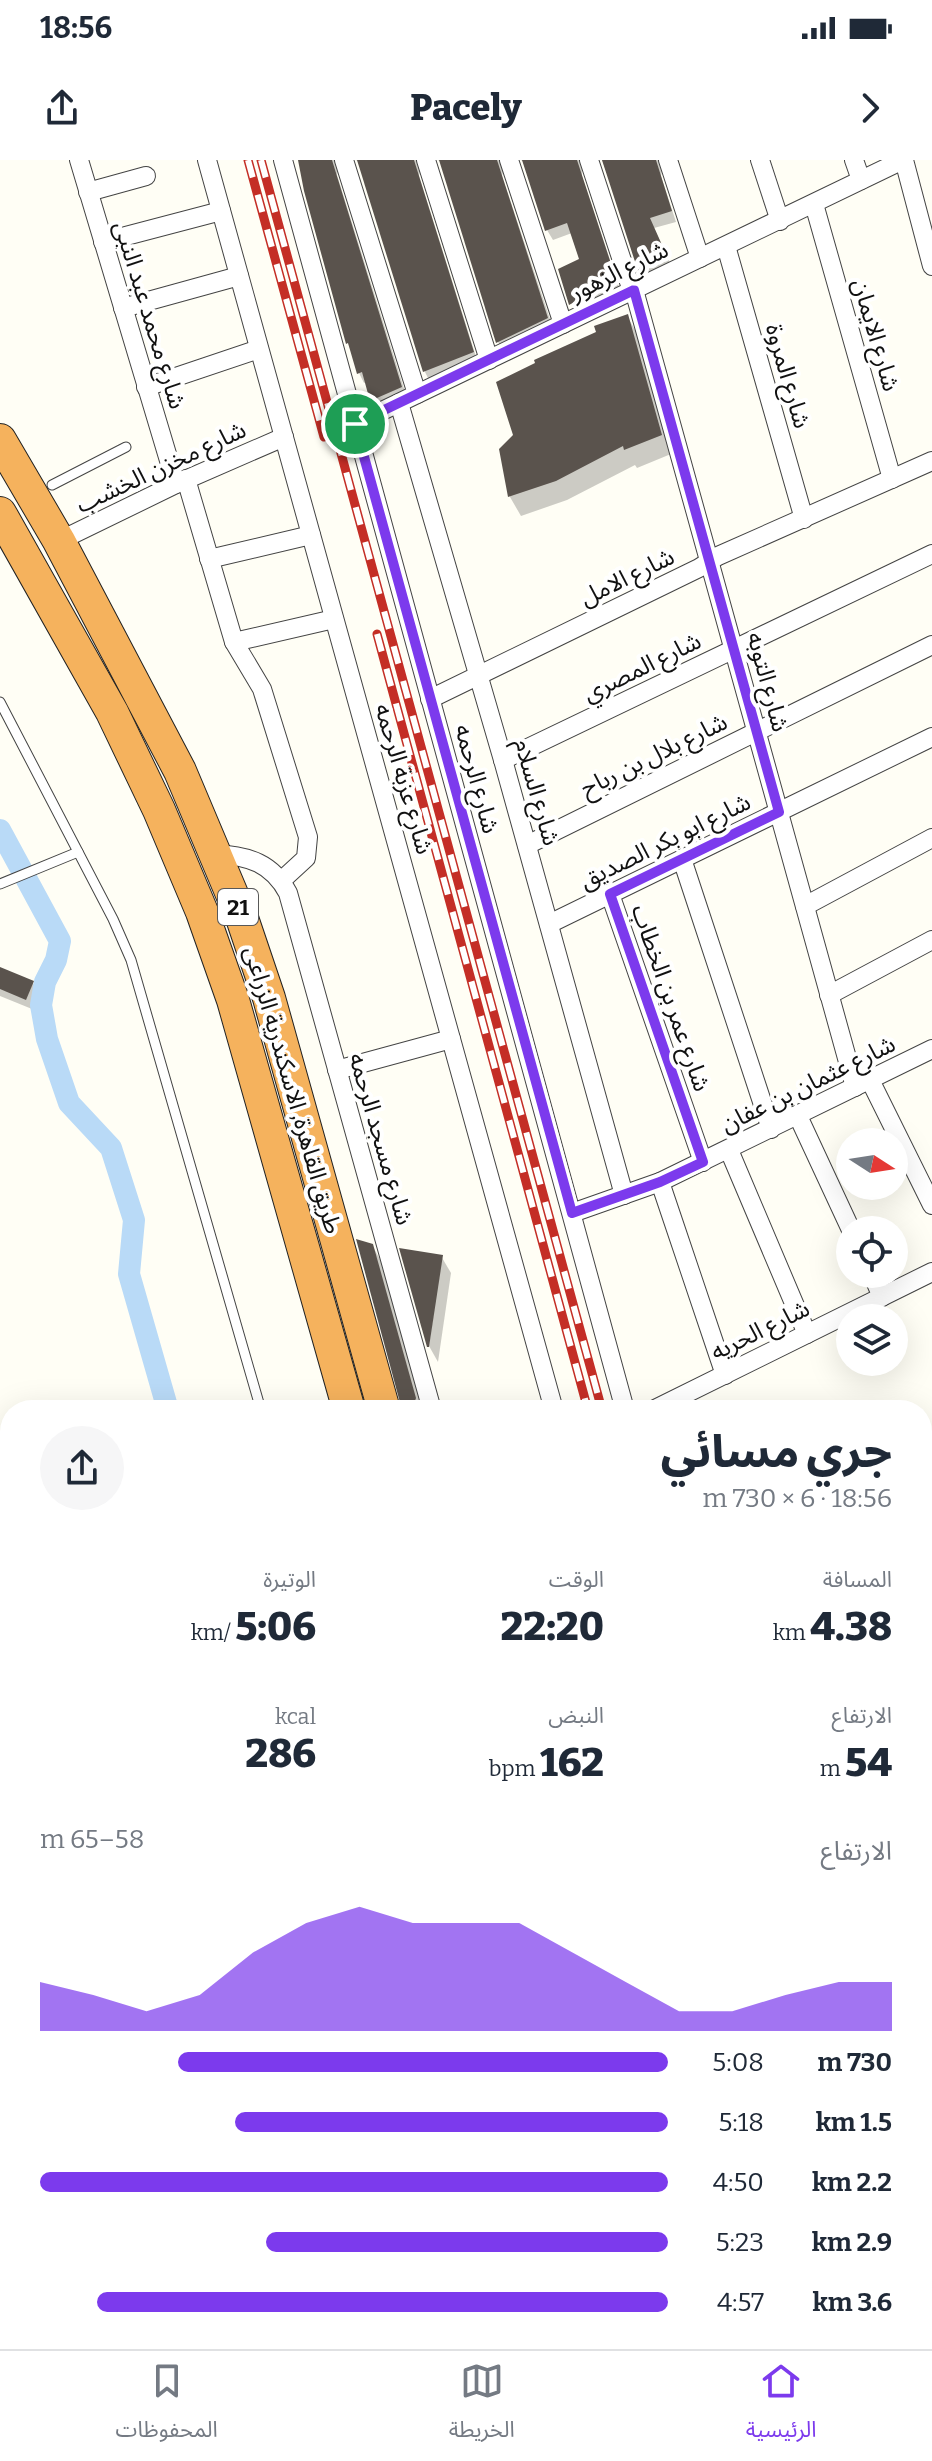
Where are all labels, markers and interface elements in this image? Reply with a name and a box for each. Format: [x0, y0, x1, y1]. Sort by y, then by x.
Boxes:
text: 18:56 [40, 10, 112, 46]
icon: share [40, 86, 84, 130]
text: Pacely [410, 86, 522, 130]
icon: forward [848, 86, 892, 130]
street label: شارع محمد عبد النبى [105, 218, 192, 413]
street label: شارع الزهور [564, 235, 674, 310]
street label: شارع الايمان [844, 276, 905, 395]
street label: شارع المروة [757, 321, 816, 432]
pin [321, 390, 389, 458]
icon: arrive [333, 402, 377, 446]
street label: شارع مخزن الخشب [72, 415, 252, 521]
street label: شارع الامل [575, 542, 680, 615]
street label: شارع المصري [578, 626, 708, 712]
street label: شارع التوبه [738, 629, 795, 736]
street label: شارع عزبة الرحمه [366, 700, 439, 858]
street label: شارع بلال بن رباح [576, 707, 733, 805]
street label: شارع الرحمه [446, 721, 505, 837]
street label: شارع السلام [505, 735, 566, 850]
street label: شارع ابو بكر الصديق [575, 787, 756, 897]
road number: 21 [218, 889, 258, 925]
street label: شارع عمر بن الخطاب [623, 901, 716, 1096]
street label: طريق القاهرة, الاسكندرية الزراعى [238, 943, 348, 1237]
street label: شارع عثمان بن عفان [716, 1030, 901, 1141]
street label: شارع مسجد الرحمه [340, 1050, 419, 1229]
north arrow [836, 1128, 908, 1200]
map controls [836, 1128, 908, 1376]
button: locate [836, 1216, 908, 1288]
street label: شارع الحريه [706, 1294, 815, 1369]
button: layers [836, 1304, 908, 1376]
button: share [40, 1426, 124, 1510]
text: جري مسائي [661, 1426, 892, 1479]
text: 18:56 · 6 × 730 m [702, 1483, 892, 1514]
text: الوتيرة [263, 1566, 316, 1593]
text: الوقت [549, 1566, 604, 1593]
text: المسافة [823, 1566, 892, 1593]
text: 5:06 [235, 1603, 316, 1651]
text: 22:20 [500, 1603, 604, 1651]
text: 4.38 [810, 1603, 892, 1651]
text: /km [191, 1619, 235, 1646]
text: km [773, 1619, 810, 1646]
text: النبض [548, 1702, 604, 1729]
text: الارتفاع [832, 1702, 892, 1729]
text: kcal [275, 1703, 316, 1730]
text: 286 [245, 1730, 316, 1778]
text: 162 [540, 1739, 604, 1787]
text: 54 [845, 1739, 892, 1787]
text: bpm [489, 1755, 540, 1782]
text: m [820, 1755, 845, 1782]
text: 58–65 m [40, 1824, 144, 1855]
text: الارتفاع [821, 1836, 892, 1867]
text: 5:08 [712, 2047, 764, 2078]
text: 730 m [817, 2047, 892, 2078]
text: 5:18 [718, 2107, 764, 2138]
text: 1.5 km [816, 2107, 892, 2138]
text: 4:50 [713, 2167, 764, 2198]
text: 2.2 km [812, 2167, 892, 2198]
text: 5:23 [716, 2227, 764, 2258]
text: 2.9 km [812, 2227, 892, 2258]
text: 4:57 [717, 2287, 764, 2318]
text: 3.6 km [813, 2287, 892, 2318]
tab: المحفوظات [116, 2359, 218, 2453]
tab: الخريطة [449, 2359, 515, 2453]
tab: الرئيسية [746, 2359, 816, 2453]

